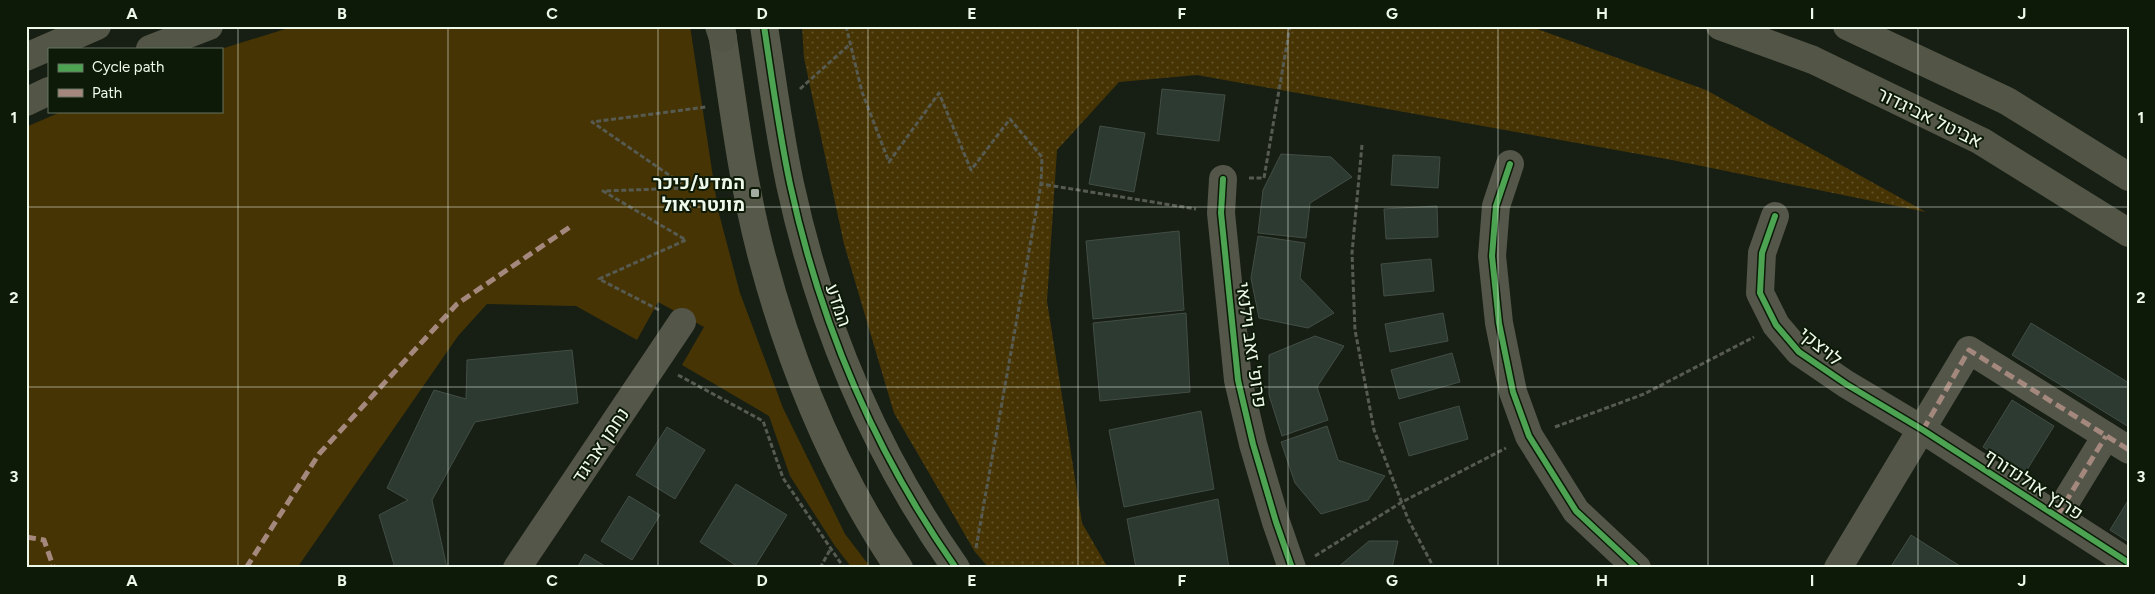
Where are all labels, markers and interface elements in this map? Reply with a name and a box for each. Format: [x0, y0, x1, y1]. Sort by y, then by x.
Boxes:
text: A [126, 4, 138, 23]
text: B [337, 4, 347, 23]
text: C [546, 4, 558, 23]
text: D [756, 4, 768, 23]
text: E [967, 4, 977, 23]
text: F [1178, 4, 1187, 23]
text: G [1386, 4, 1398, 23]
text: H [1596, 4, 1608, 23]
text: I [1810, 4, 1814, 23]
text: J [2018, 4, 2026, 23]
legend [48, 48, 222, 112]
text: Cycle path [92, 58, 164, 76]
street label: אביטל אביגדור [1873, 82, 1986, 153]
text: Path [92, 84, 122, 102]
text: 1 [11, 108, 17, 127]
text: 1 [2138, 108, 2144, 127]
place label: המדע/כיכר מונטריאול [653, 171, 745, 216]
marker: המדע/כיכר מונטריאול [749, 187, 761, 199]
street label: המדע [820, 281, 857, 330]
street label: פרופ' זאב וילנאי [1231, 281, 1272, 409]
text: 2 [9, 288, 19, 307]
text: 2 [2136, 288, 2146, 307]
street label: לויצקי [1794, 322, 1847, 371]
street label: נחמן אביגד [567, 403, 634, 487]
street label: פרנץ אולנדורף [1980, 444, 2088, 525]
text: 3 [10, 467, 19, 486]
text: 3 [2137, 467, 2146, 486]
text: A [126, 571, 138, 590]
text: B [337, 571, 347, 590]
text: C [546, 571, 558, 590]
text: D [756, 571, 768, 590]
text: E [967, 571, 977, 590]
text: F [1178, 571, 1187, 590]
text: G [1386, 571, 1398, 590]
text: H [1596, 571, 1608, 590]
text: I [1810, 571, 1814, 590]
text: J [2018, 571, 2026, 590]

